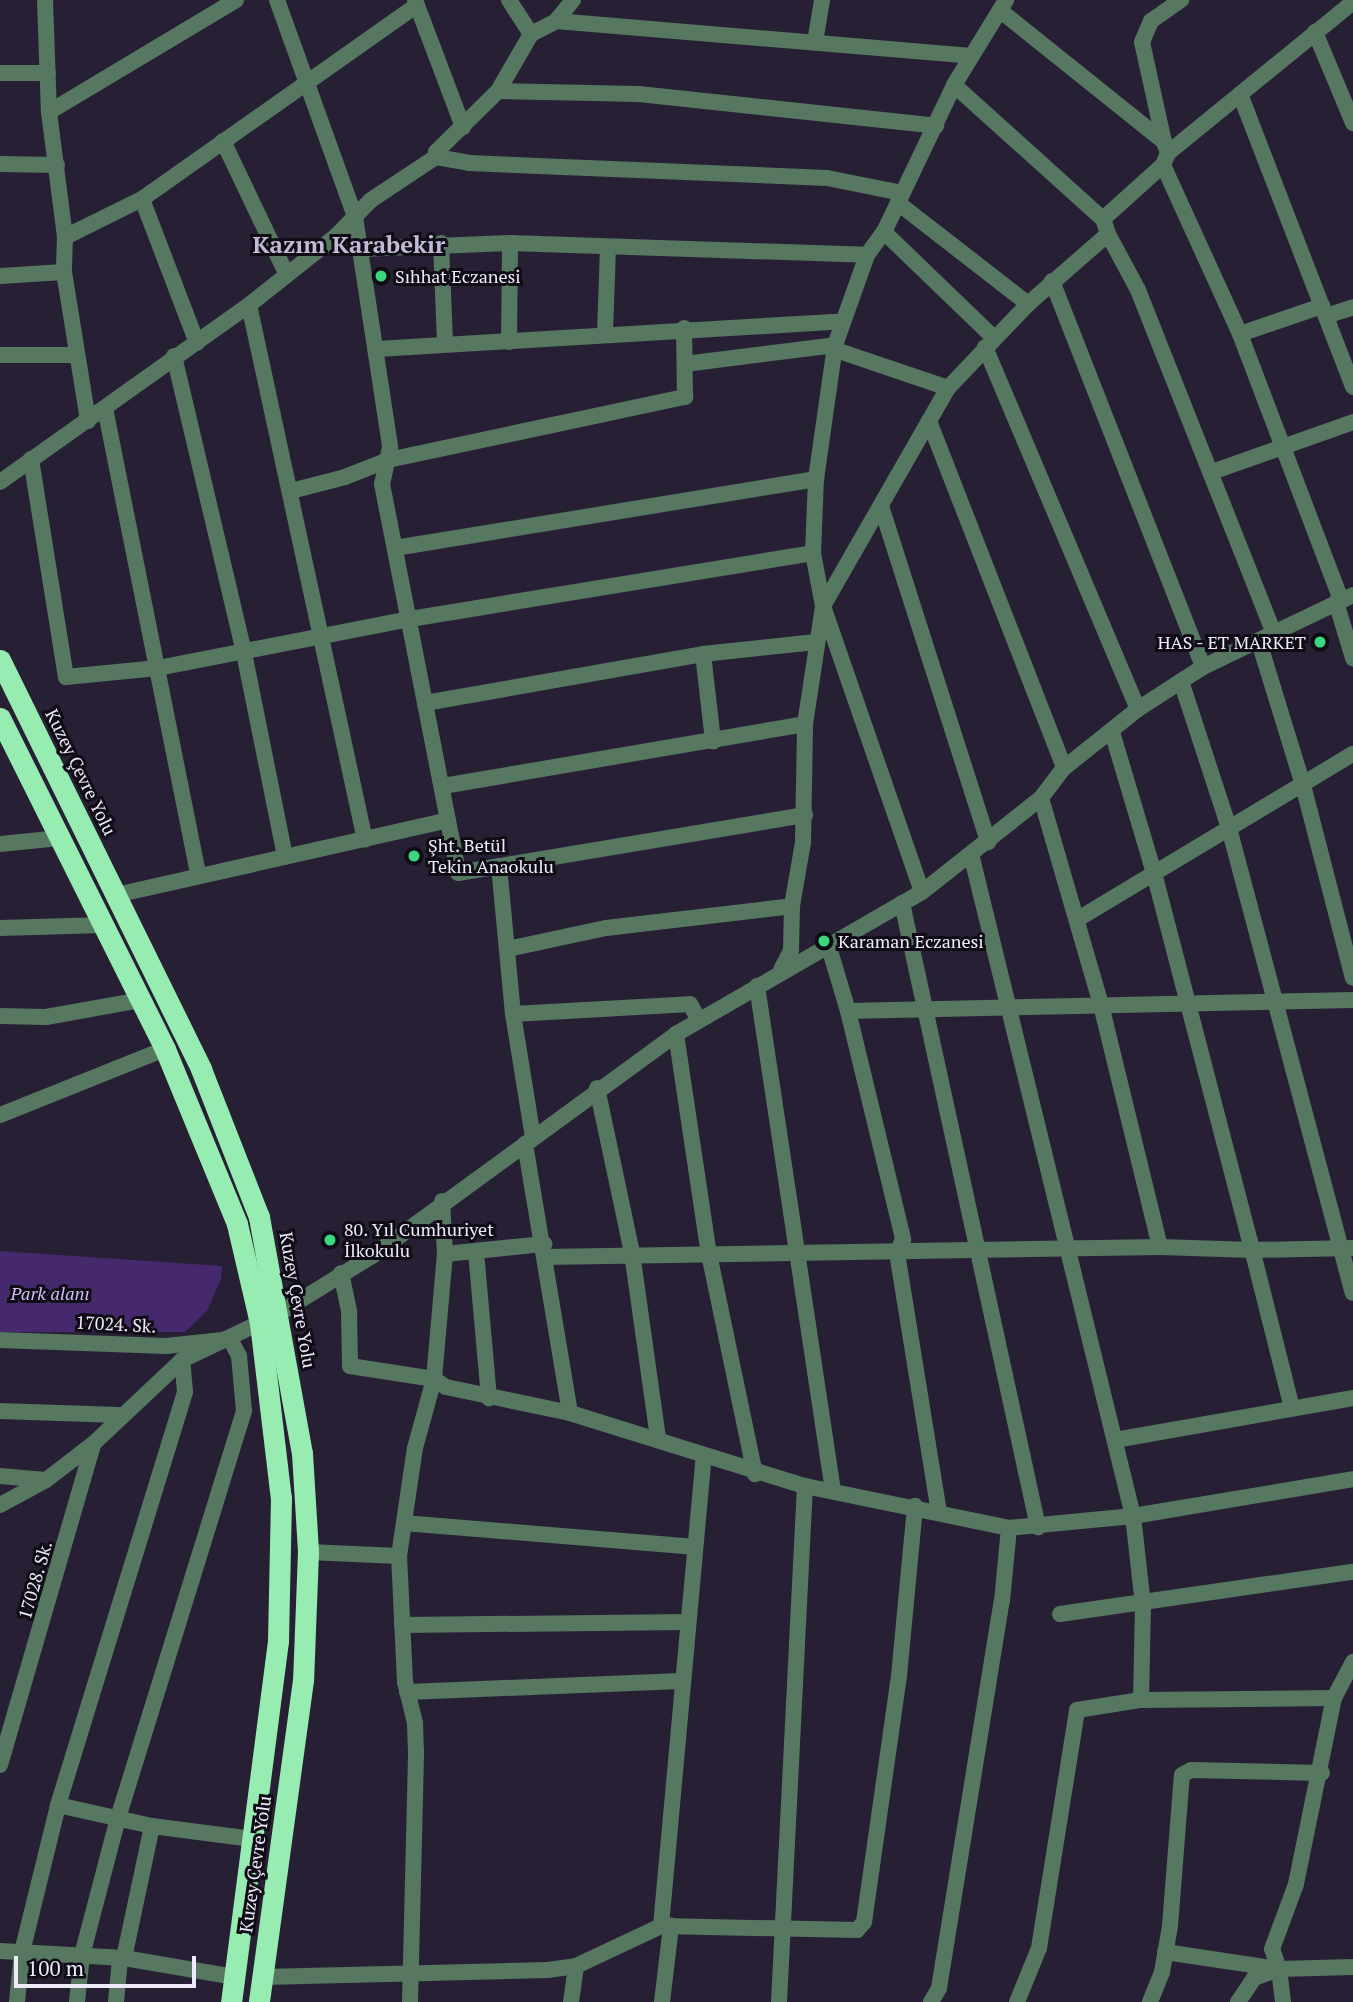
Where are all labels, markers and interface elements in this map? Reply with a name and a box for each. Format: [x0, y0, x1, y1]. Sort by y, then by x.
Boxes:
district label: Kazım Karabekir [253, 231, 445, 259]
place label: Sıhhat Eczanesi [395, 265, 521, 287]
marker: Sıhhat Eczanesi [373, 268, 389, 284]
place label: HAS - ET MARKET [1156, 631, 1306, 653]
marker: HAS - ET MARKET [1312, 634, 1328, 650]
street label: Kuzey Çevre Yolu [41, 705, 121, 839]
place label: Şht. Betül Tekin Anaokulu [428, 835, 554, 878]
marker: Şht. Betül Tekin Anaokulu [406, 848, 422, 864]
place label: Karaman Eczanesi [838, 930, 984, 952]
marker: Karaman Eczanesi [816, 933, 832, 949]
place label: 80. Yıl Cumhuriyet İlkokulu [344, 1219, 495, 1262]
street label: Kuzey Çevre Yolu [275, 1230, 321, 1370]
marker: 80. Yıl Cumhuriyet İlkokulu [322, 1232, 338, 1248]
park label: Park alanı [10, 1282, 90, 1304]
street label: 17024. Sk. [75, 1311, 157, 1337]
street label: 17028. Sk. [13, 1538, 57, 1622]
street label: Kuzey Çevre Yolu [235, 1794, 275, 1934]
scale bar [18, 1942, 200, 1986]
text: 100 m [27, 1954, 84, 1982]

